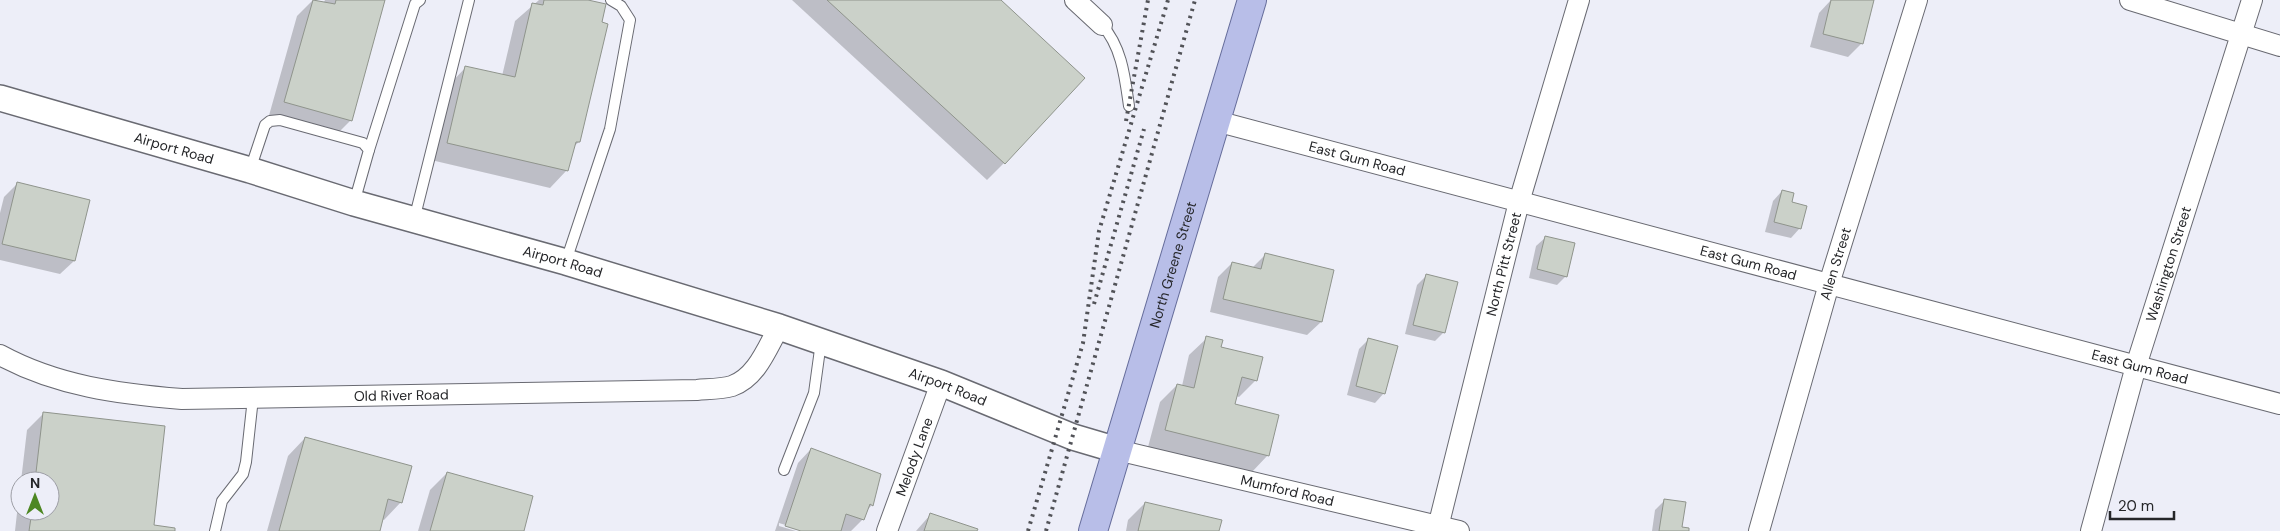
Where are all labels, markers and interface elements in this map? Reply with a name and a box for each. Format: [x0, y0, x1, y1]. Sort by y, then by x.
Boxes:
street label: Airport Road [132, 128, 216, 168]
street label: East Gum Road [1307, 137, 1407, 180]
street label: North Greene Street [1145, 199, 1200, 330]
street label: Washington Street [2142, 204, 2195, 324]
street label: North Pitt Street [1482, 210, 1525, 318]
street label: Allen Street [1816, 225, 1855, 302]
street label: Airport Road [521, 241, 605, 282]
street label: East Gum Road [1698, 241, 1799, 284]
street label: East Gum Road [2090, 345, 2190, 388]
street label: Airport Road [906, 364, 989, 410]
street label: Old River Road [354, 385, 449, 405]
street label: Melody Lane [891, 415, 937, 499]
north arrow [10, 471, 60, 521]
street label: Mumford Road [1239, 471, 1336, 510]
text: N [30, 474, 40, 492]
scale bar [2110, 488, 2174, 520]
text: 20 m [2118, 496, 2154, 516]

